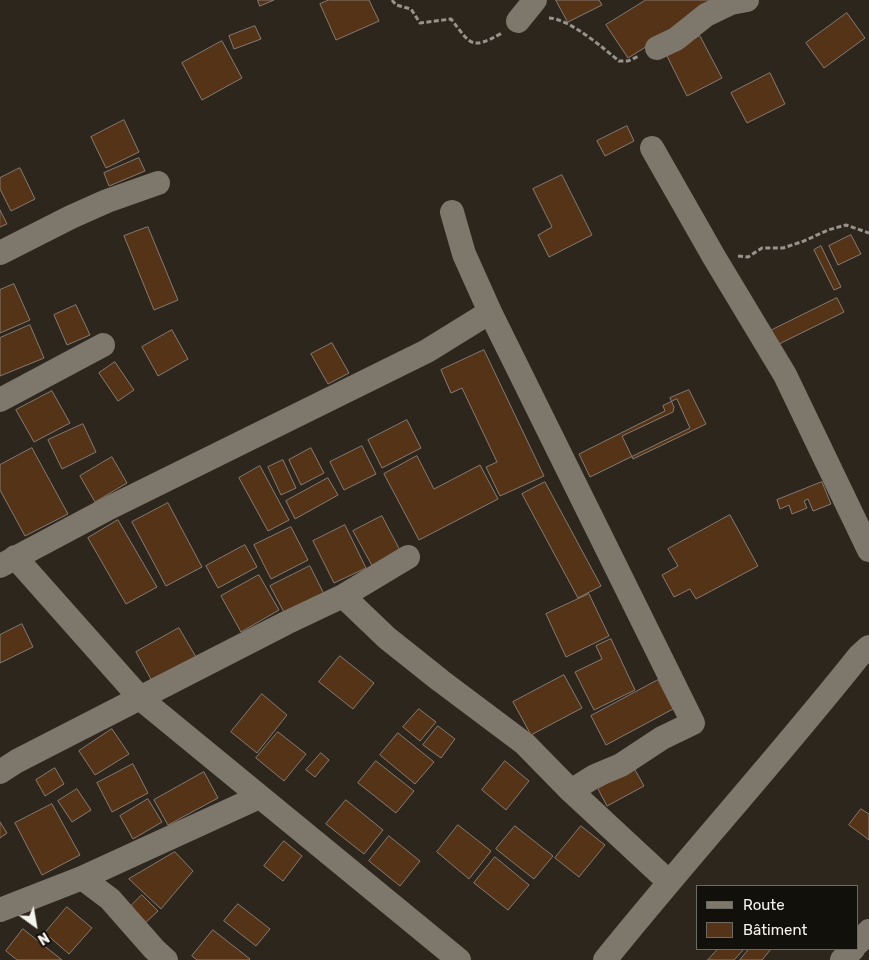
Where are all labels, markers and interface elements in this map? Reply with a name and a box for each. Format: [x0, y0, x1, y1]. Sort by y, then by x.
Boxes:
legend [696, 885, 859, 950]
text: Route [743, 896, 785, 914]
north arrow [10, 900, 60, 950]
text: Bâtiment [743, 921, 807, 939]
text: N [34, 928, 52, 948]

